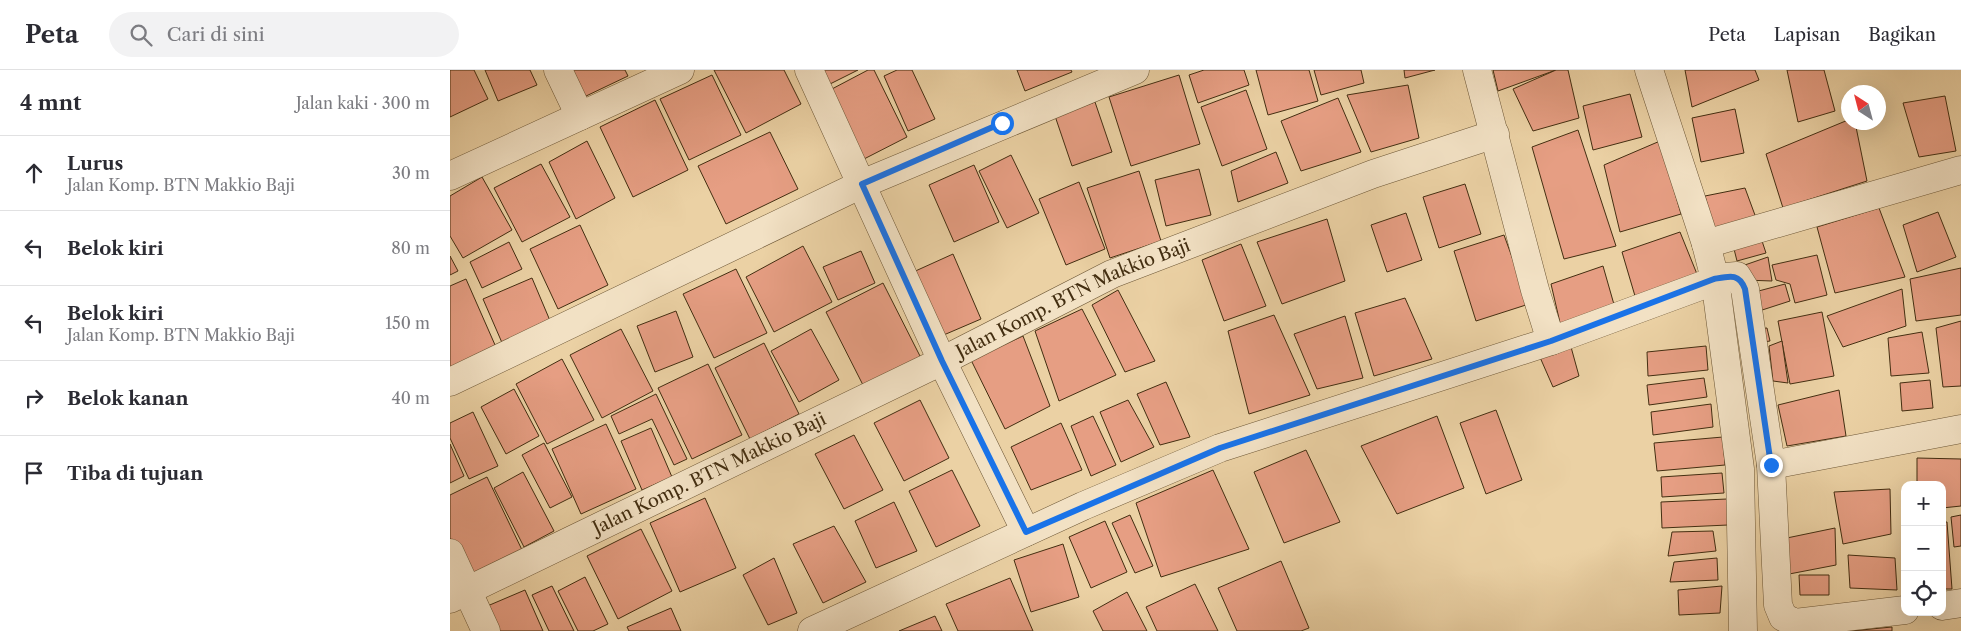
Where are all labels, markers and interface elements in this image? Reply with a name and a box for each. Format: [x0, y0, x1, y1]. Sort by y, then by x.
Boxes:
search box [109, 12, 459, 57]
text: Peta [25, 20, 79, 49]
icon: search [127, 21, 155, 49]
text: Cari di sini [167, 23, 264, 46]
text: Peta [1708, 24, 1746, 46]
text: Lapisan [1774, 24, 1840, 46]
text: Bagikan [1868, 24, 1936, 46]
north arrow [1841, 85, 1886, 130]
text: 4 mnt [20, 90, 81, 115]
text: Jalan kaki · 300 m [296, 93, 430, 113]
route start [991, 112, 1014, 135]
text: Lurus [67, 152, 123, 175]
icon: ahead [20, 159, 48, 187]
text: 30 m [392, 163, 430, 183]
text: Jalan Komp. BTN Makkio Baji [67, 175, 295, 195]
icon: left [20, 234, 48, 262]
street label: Jalan Komp. BTN Makkio Baji [950, 234, 1194, 364]
text: Belok kiri [67, 237, 164, 260]
text: 80 m [391, 238, 430, 258]
text: Belok kiri [67, 302, 164, 325]
icon: left [20, 309, 48, 337]
text: 150 m [385, 313, 430, 333]
text: Jalan Komp. BTN Makkio Baji [67, 325, 295, 345]
icon: right [20, 384, 48, 412]
text: Belok kanan [67, 387, 189, 410]
text: 40 m [391, 388, 430, 408]
street label: Jalan Komp. BTN Makkio Baji [586, 408, 830, 541]
route end [1760, 454, 1783, 477]
icon: arrive [20, 459, 48, 487]
text: Tiba di tujuan [67, 462, 203, 485]
map controls [1901, 481, 1946, 616]
button: + [1901, 481, 1946, 526]
button: − [1901, 526, 1946, 571]
button: locate [1901, 571, 1946, 616]

